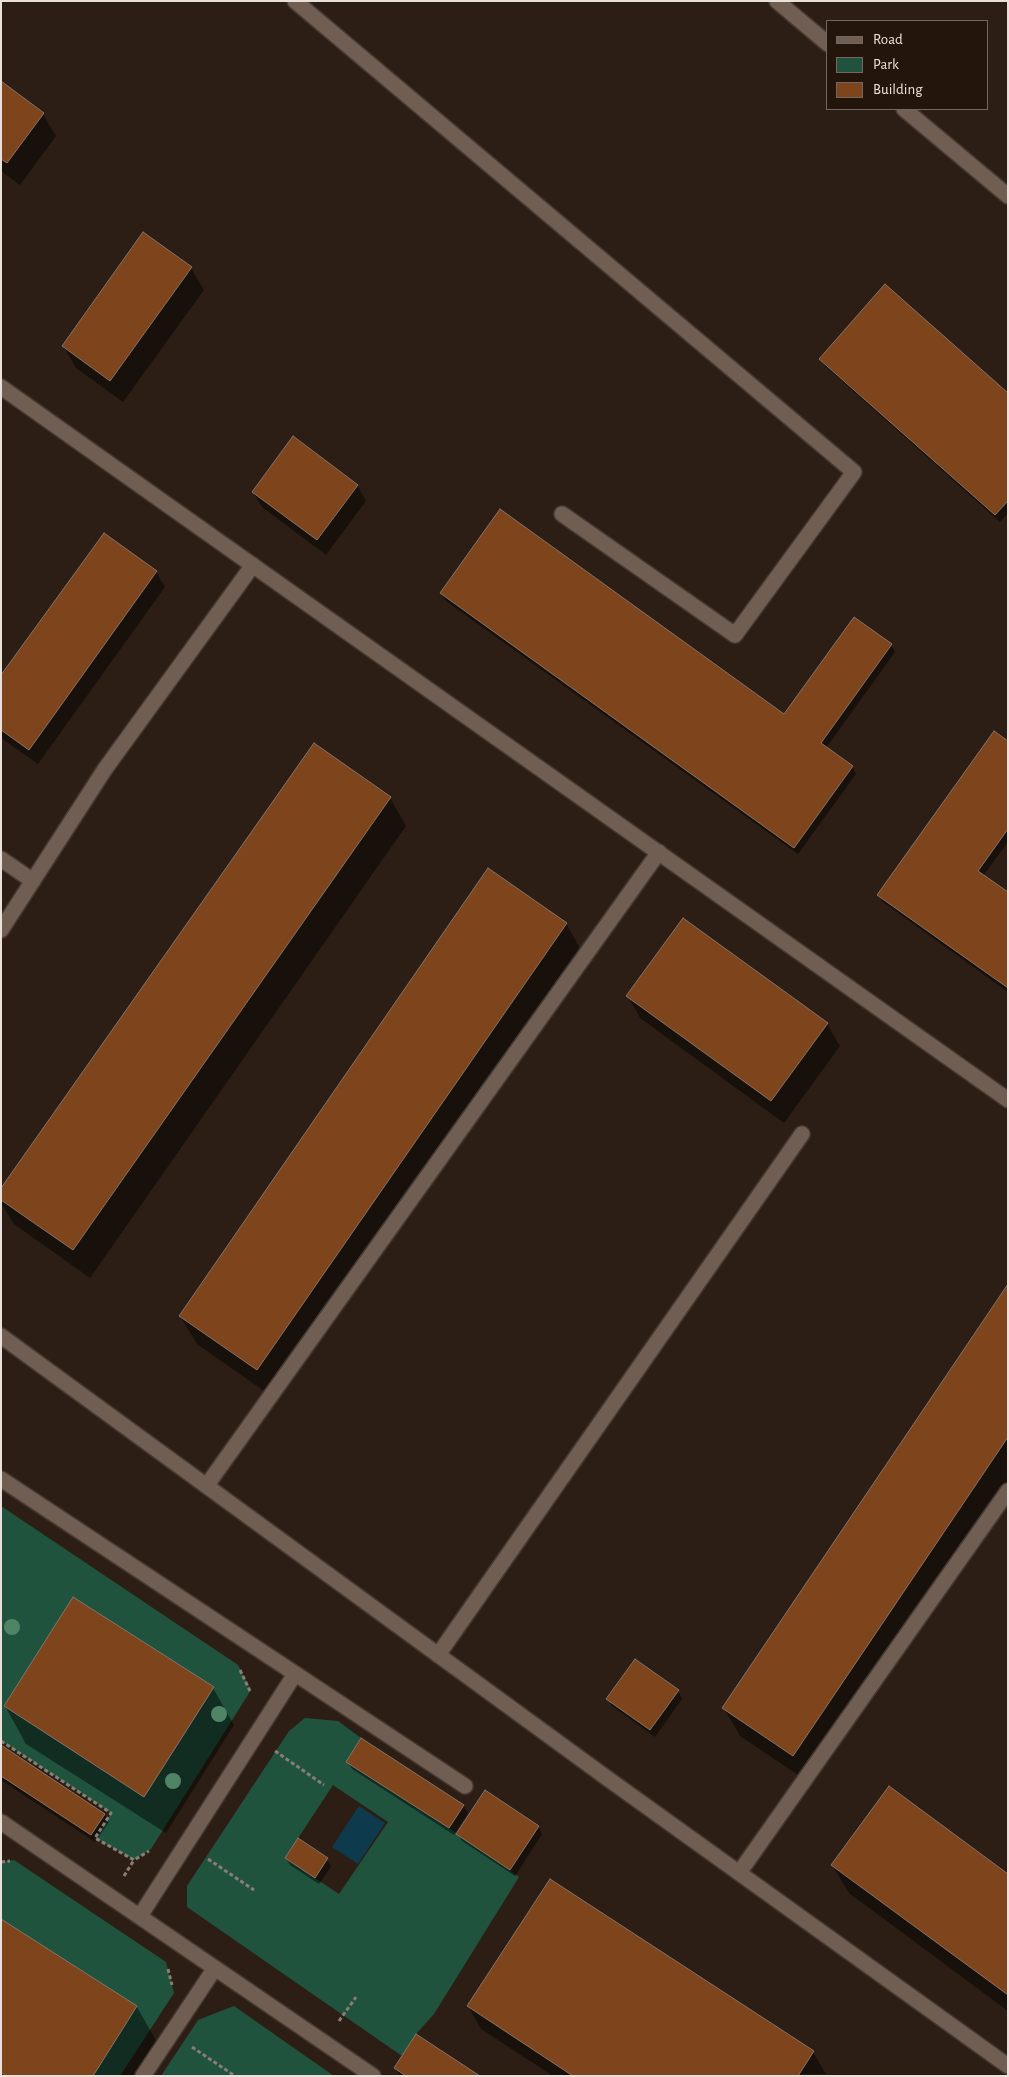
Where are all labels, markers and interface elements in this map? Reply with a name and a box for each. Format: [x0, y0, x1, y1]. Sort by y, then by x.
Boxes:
legend [826, 20, 989, 110]
text: Road [873, 32, 903, 47]
text: Park [873, 57, 899, 72]
text: Building [873, 82, 923, 97]

